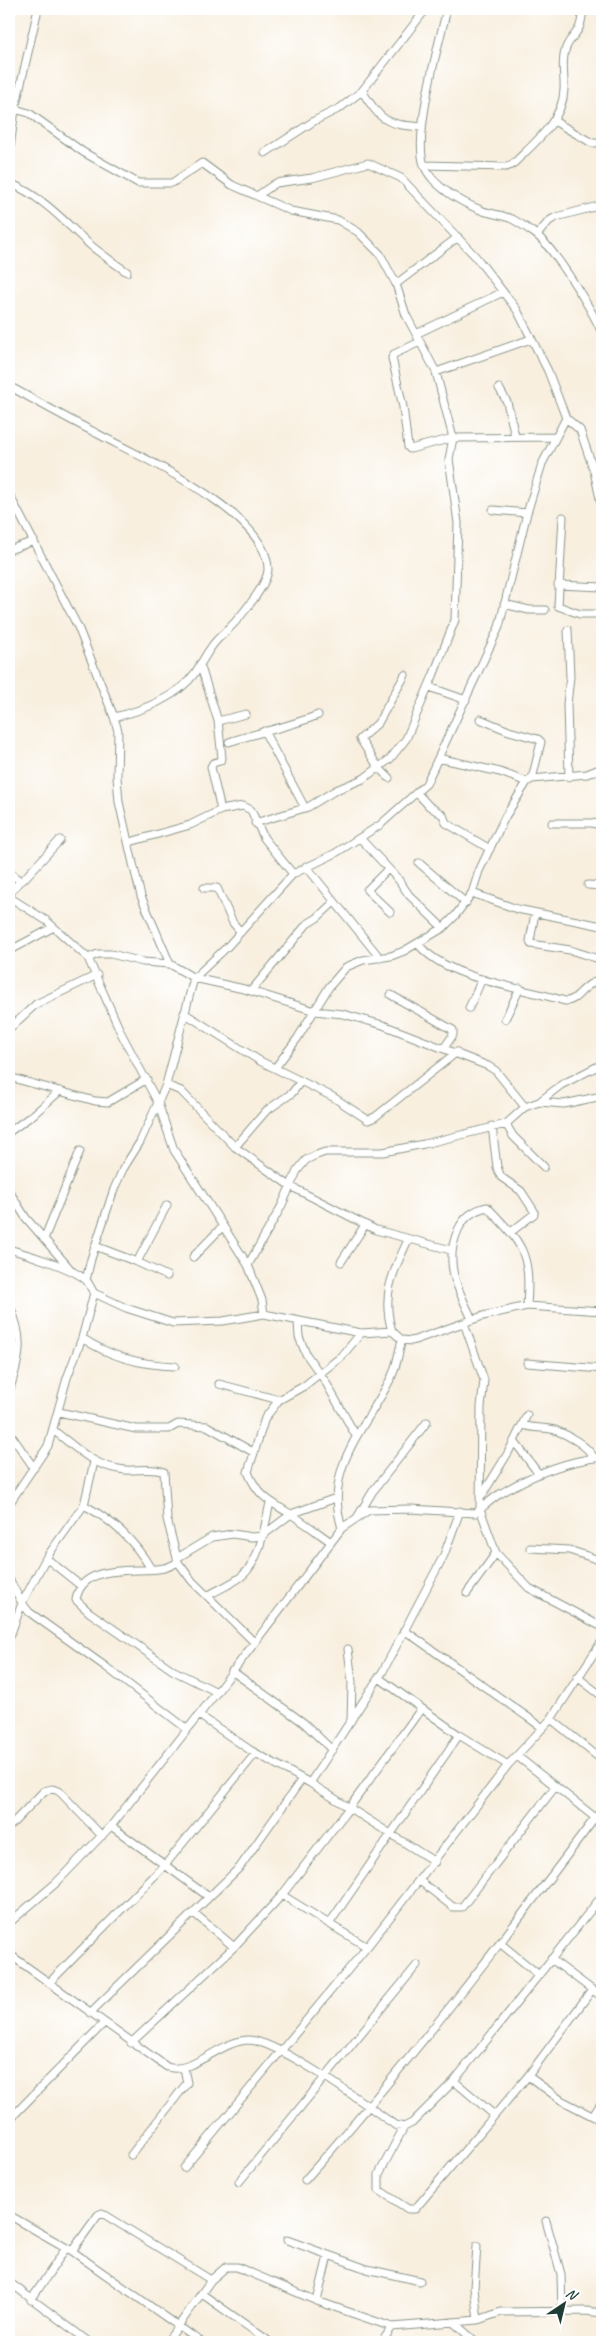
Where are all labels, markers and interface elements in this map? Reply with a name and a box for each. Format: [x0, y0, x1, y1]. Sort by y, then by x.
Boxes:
north arrow [538, 2278, 588, 2328]
text: N [563, 2284, 582, 2305]

